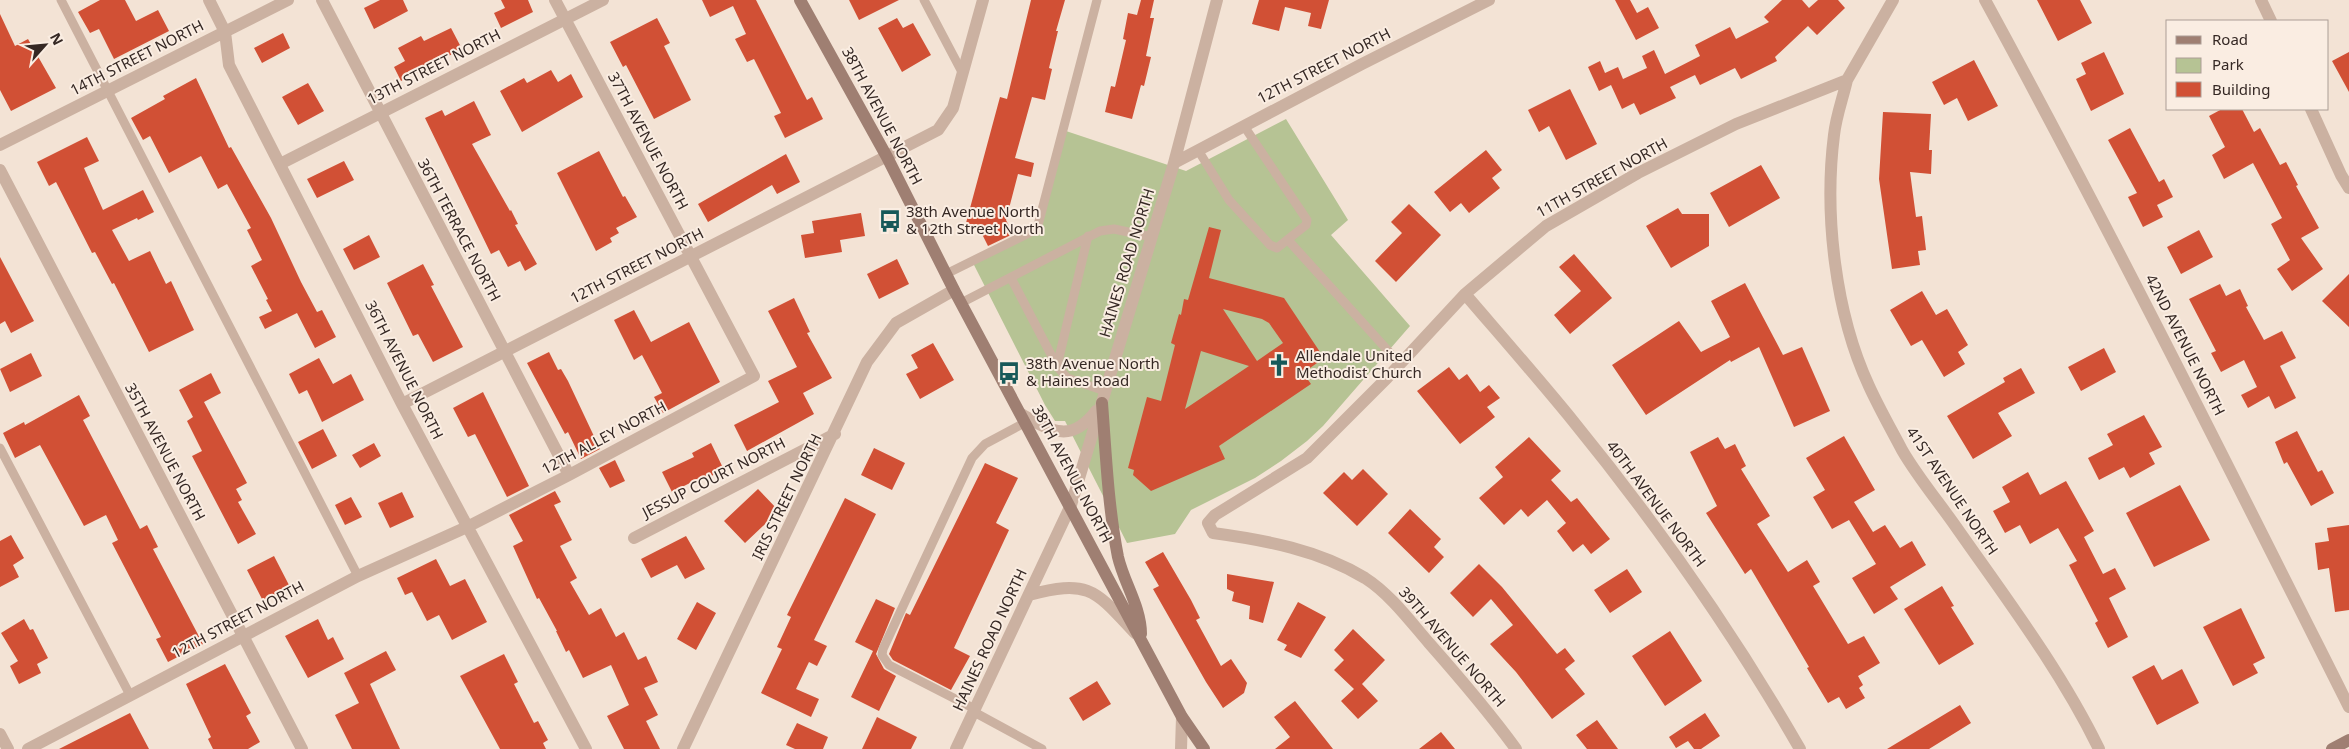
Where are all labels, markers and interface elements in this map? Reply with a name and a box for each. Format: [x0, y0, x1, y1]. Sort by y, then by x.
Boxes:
street label: 14TH STREET NORTH [66, 15, 207, 99]
north arrow [20, 20, 70, 70]
legend [2166, 20, 2329, 110]
street label: 12TH STREET NORTH [1253, 23, 1394, 107]
street label: 13TH STREET NORTH [363, 24, 504, 108]
text: N [46, 29, 68, 48]
text: Road [2212, 29, 2248, 49]
street label: 38TH AVENUE NORTH [838, 43, 928, 188]
text: Park [2212, 54, 2244, 74]
street label: 37TH AVENUE NORTH [604, 68, 694, 213]
text: Building [2212, 79, 2270, 99]
street label: 11TH STREET NORTH [1532, 133, 1671, 222]
street label: 36TH TERRACE NORTH [414, 155, 506, 304]
street label: HAINES ROAD NORTH [1094, 186, 1158, 340]
place label: 38th Avenue North & 12th Street North [906, 201, 1044, 238]
bus stop icon: 38th Avenue North & 12th Street North [877, 208, 903, 234]
street label: 12TH STREET NORTH [566, 223, 707, 307]
street label: 42ND AVENUE NORTH [2142, 270, 2230, 419]
street label: 36TH AVENUE NORTH [361, 297, 449, 442]
place label: Allendale United Methodist Church [1296, 345, 1422, 382]
church icon: Allendale United Methodist Church [1266, 352, 1292, 378]
place label: 38th Avenue North & Haines Road [1026, 353, 1160, 390]
bus stop icon: 38th Avenue North & Haines Road [996, 360, 1022, 386]
street label: 35TH AVENUE NORTH [121, 379, 211, 524]
street label: 12TH ALLEY NORTH [538, 396, 669, 478]
street label: 38TH AVENUE NORTH [1028, 401, 1118, 546]
street label: 41ST AVENUE NORTH [1902, 422, 2003, 558]
street label: IRIS STREET NORTH [747, 430, 825, 563]
street label: JESSUP COURT NORTH [637, 432, 789, 523]
street label: 40TH AVENUE NORTH [1603, 436, 1711, 571]
street label: HAINES ROAD NORTH [947, 565, 1031, 714]
street label: 12TH STREET NORTH [168, 576, 307, 663]
street label: 39TH AVENUE NORTH [1395, 582, 1511, 711]

